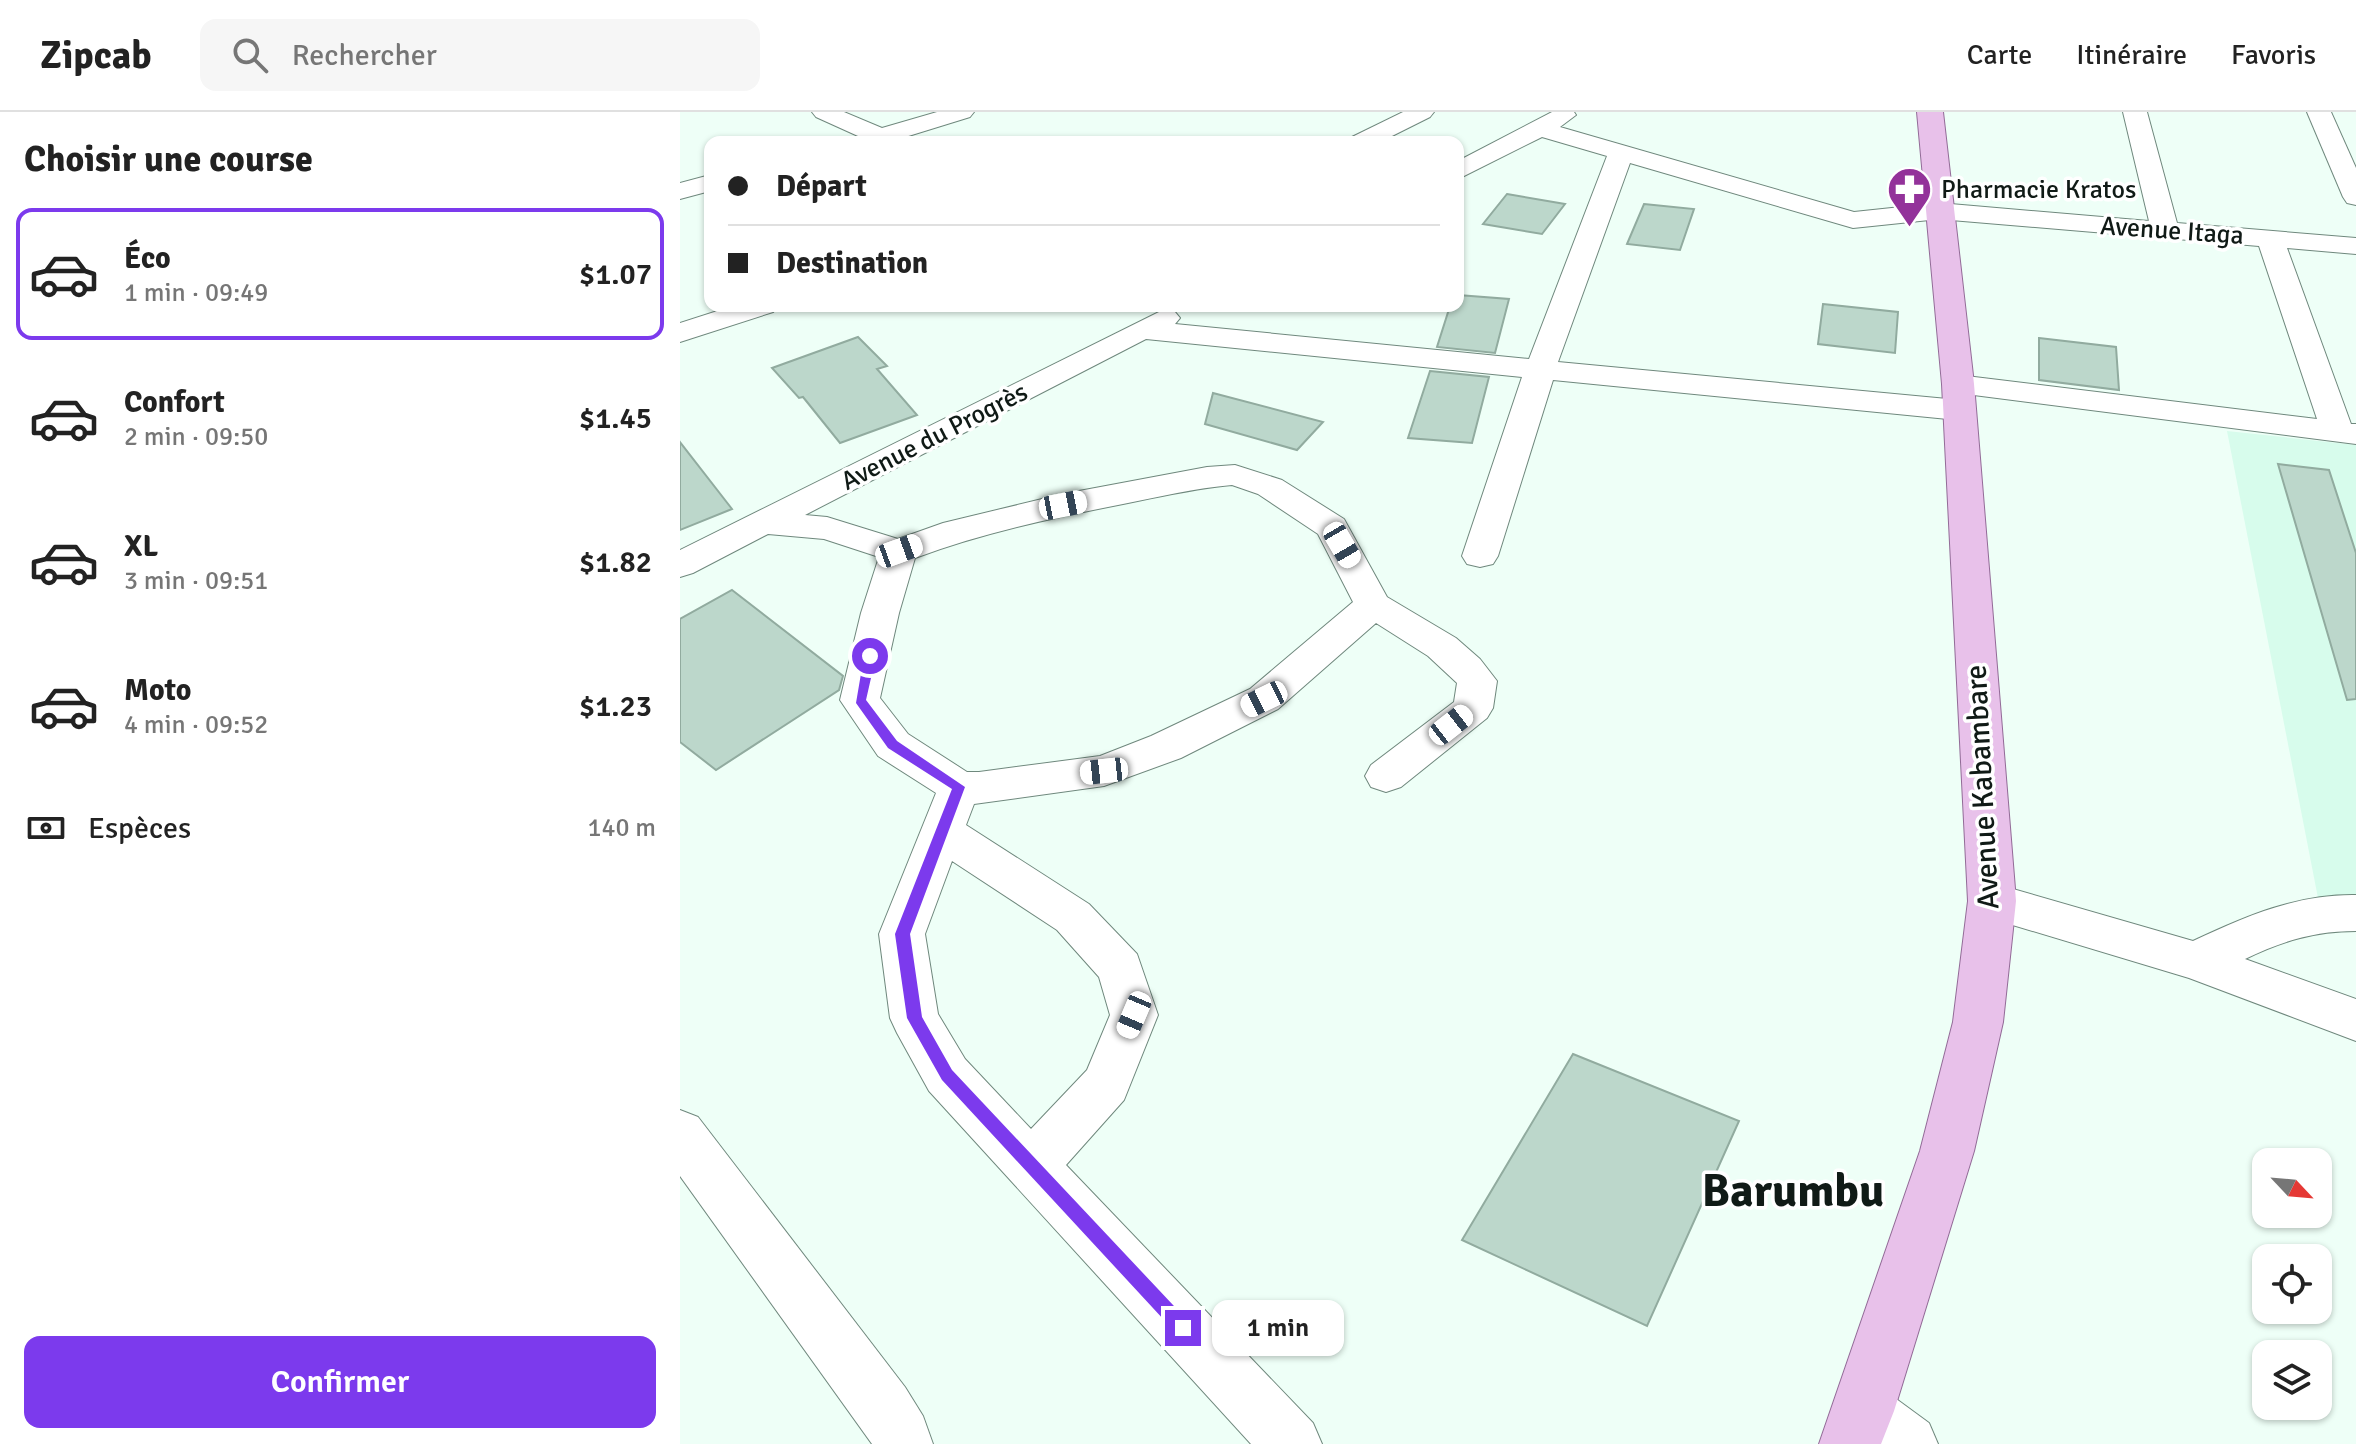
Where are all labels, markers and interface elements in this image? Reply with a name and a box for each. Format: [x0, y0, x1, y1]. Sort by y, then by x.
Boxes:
search box [200, 19, 760, 91]
text: Zipcab [40, 32, 152, 79]
icon: search [228, 33, 272, 77]
text: Rechercher [292, 37, 437, 74]
text: Carte [1967, 38, 2032, 72]
text: Itinéraire [2076, 38, 2187, 72]
text: Favoris [2231, 38, 2316, 72]
text: Choisir une course [24, 137, 313, 182]
pharmacy icon: Pharmacie Kratos [1886, 165, 1934, 228]
text: Départ [776, 168, 867, 205]
place label: Pharmacie Kratos [1941, 174, 2136, 206]
street label: Avenue Itaga [2099, 210, 2245, 252]
icon: car [28, 238, 100, 310]
text: Éco [124, 240, 171, 277]
text: Destination [776, 245, 928, 282]
text: $1.07 [579, 256, 652, 293]
text: 1 min · 09:49 [124, 277, 268, 309]
street label: Avenue du Progrès [836, 376, 1033, 498]
icon: car [28, 382, 100, 454]
text: Confort [124, 384, 225, 421]
text: $1.45 [579, 400, 652, 437]
text: 2 min · 09:50 [124, 421, 268, 453]
car [1037, 489, 1089, 521]
car [1320, 518, 1364, 572]
icon: car [28, 526, 100, 598]
text: XL [124, 528, 158, 565]
car [872, 532, 926, 570]
text: $1.82 [579, 544, 652, 581]
text: 3 min · 09:51 [124, 565, 268, 597]
route start [852, 638, 888, 674]
street label: Avenue Kabambare [1958, 664, 2007, 910]
icon: car [28, 670, 100, 742]
text: Moto [124, 672, 191, 709]
car [1237, 678, 1291, 720]
text: $1.23 [579, 688, 652, 725]
car [1425, 701, 1477, 749]
text: 4 min · 09:52 [124, 709, 268, 741]
car [1079, 757, 1129, 785]
icon: cash [24, 806, 68, 850]
text: Espèces [88, 810, 191, 847]
text: 140 m [587, 812, 656, 844]
car [1114, 988, 1154, 1042]
north arrow [2252, 1148, 2332, 1228]
map controls [2252, 1148, 2332, 1420]
district label: Barumbu [1702, 1163, 1884, 1219]
button: locate [2252, 1244, 2332, 1324]
callout: 1 min [1211, 1300, 1343, 1356]
route end [1165, 1310, 1201, 1346]
text: 1 min [1247, 1312, 1309, 1344]
button: Confirmer [24, 1336, 656, 1428]
button: layers [2252, 1340, 2332, 1420]

